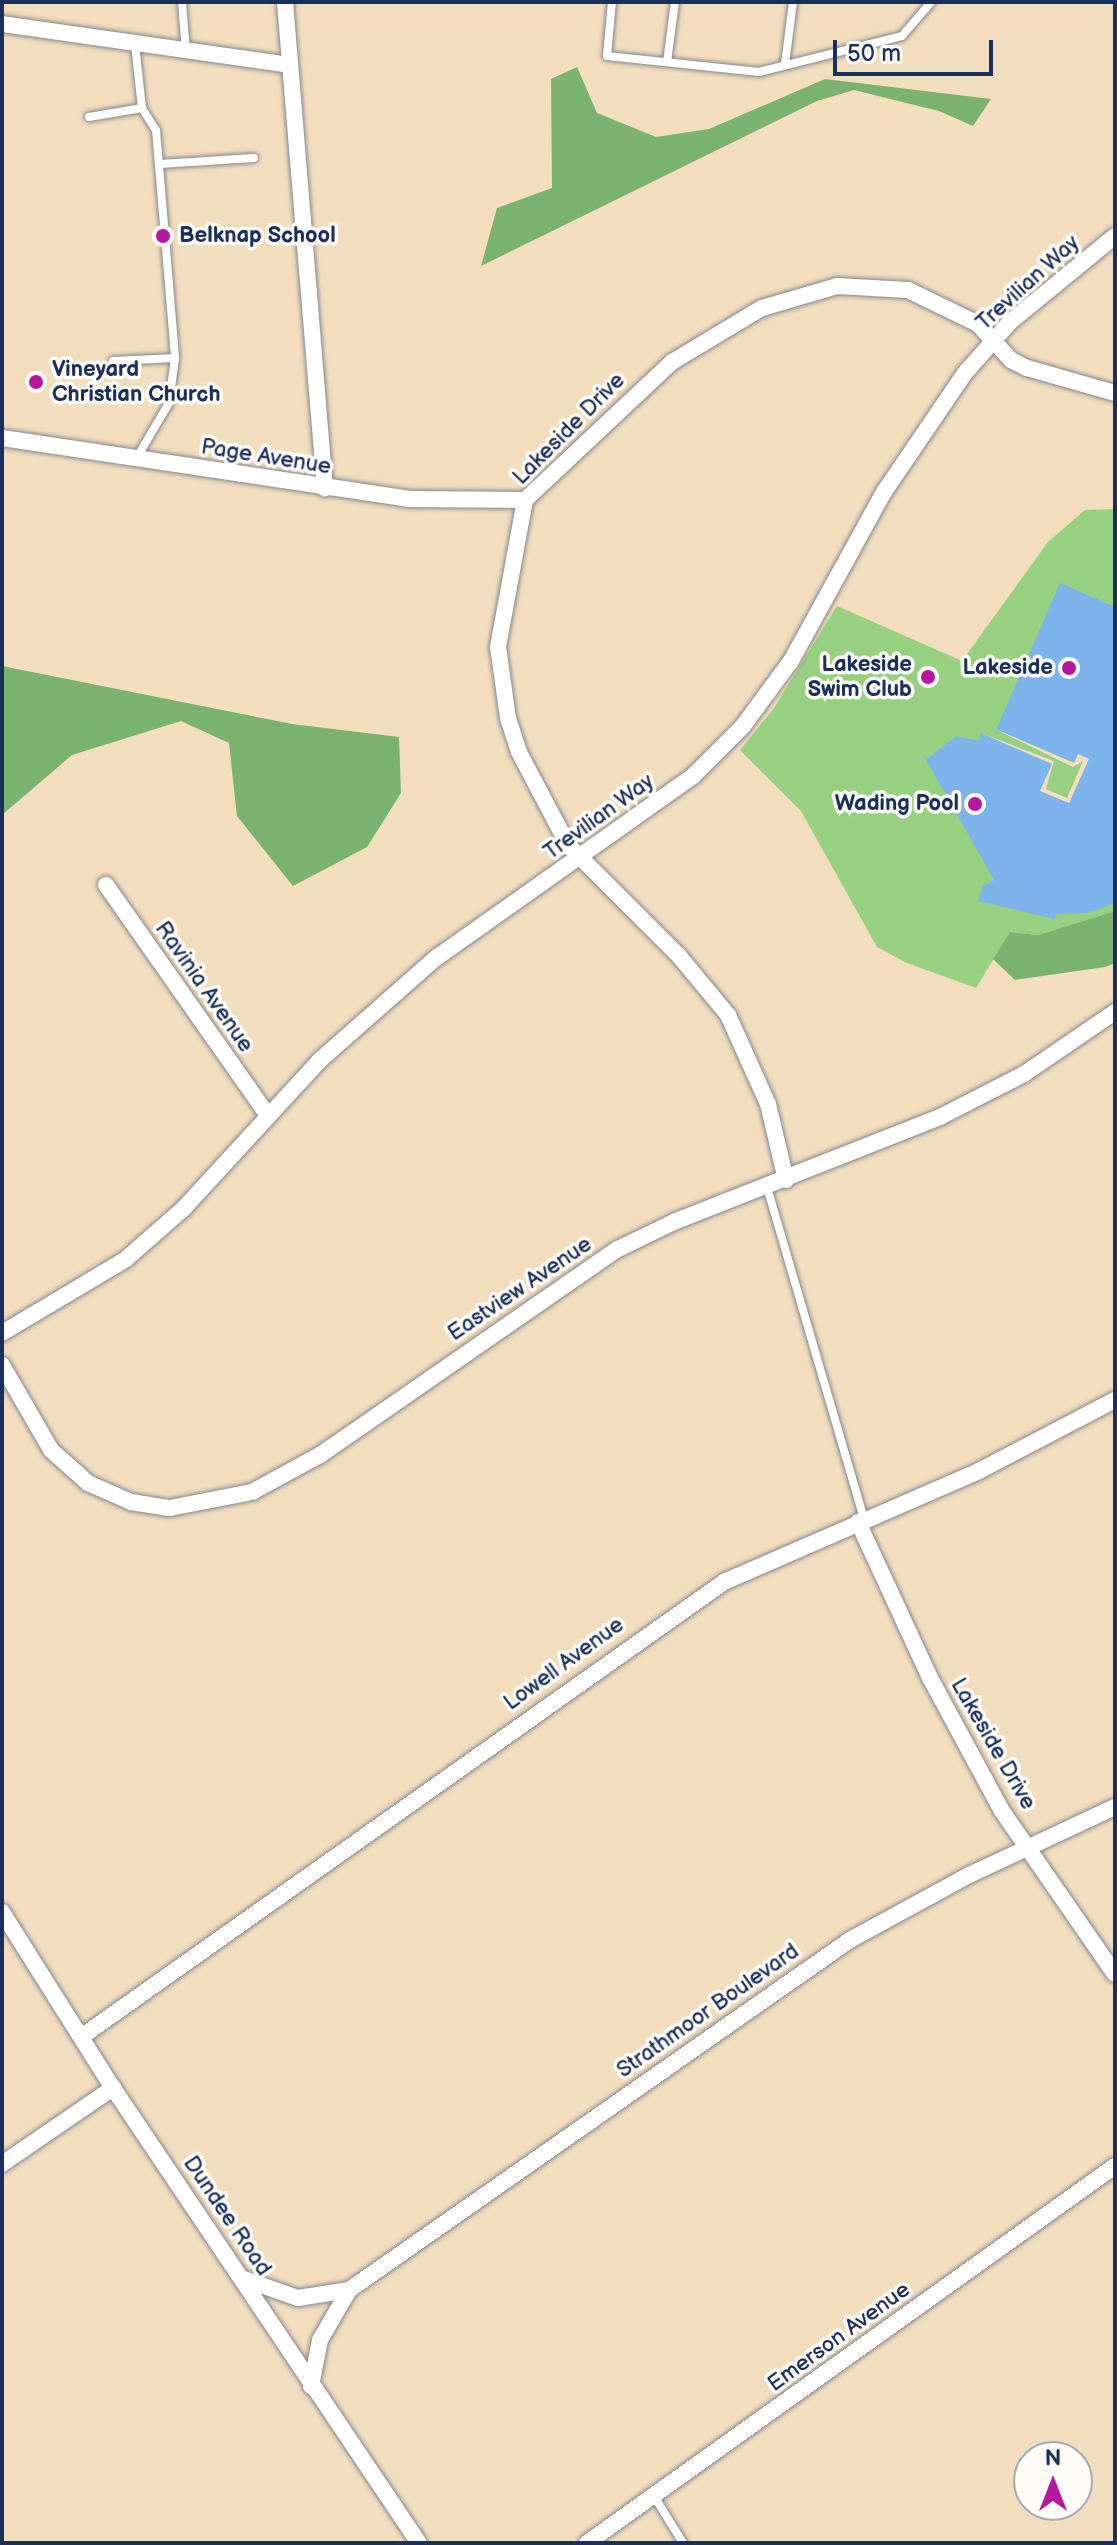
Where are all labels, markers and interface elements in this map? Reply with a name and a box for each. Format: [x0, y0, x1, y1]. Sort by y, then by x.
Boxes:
scale bar [837, 24, 997, 74]
text: 50 m [847, 39, 901, 68]
place label: Belknap School [179, 223, 336, 249]
marker: Belknap School [154, 227, 172, 245]
street label: Trevilian Way [971, 230, 1085, 336]
place label: Vineyard Christian Church [52, 356, 220, 408]
street label: Lakeside Drive [508, 368, 630, 490]
marker: Vineyard Christian Church [27, 373, 45, 391]
street label: Page Avenue [199, 434, 333, 480]
place label: Lakeside Swim Club [808, 651, 912, 702]
place label: Lakeside [963, 655, 1053, 681]
marker: Lakeside [1060, 659, 1078, 677]
marker: Lakeside Swim Club [919, 668, 937, 686]
street label: Trevilian Way [539, 768, 659, 866]
place label: Wading Pool [835, 791, 959, 817]
marker: Wading Pool [966, 795, 984, 813]
street label: Ravinia Avenue [149, 917, 259, 1057]
street label: Eastview Avenue [443, 1231, 597, 1347]
street label: Lowell Avenue [499, 1612, 629, 1716]
street label: Lakeside Drive [945, 1674, 1041, 1814]
street label: Strathmoor Boulevard [612, 1938, 804, 2084]
street label: Dundee Road [177, 2151, 277, 2281]
street label: Emerson Avenue [763, 2277, 915, 2397]
north arrow [1013, 2441, 1093, 2521]
text: N [1045, 2445, 1061, 2472]

